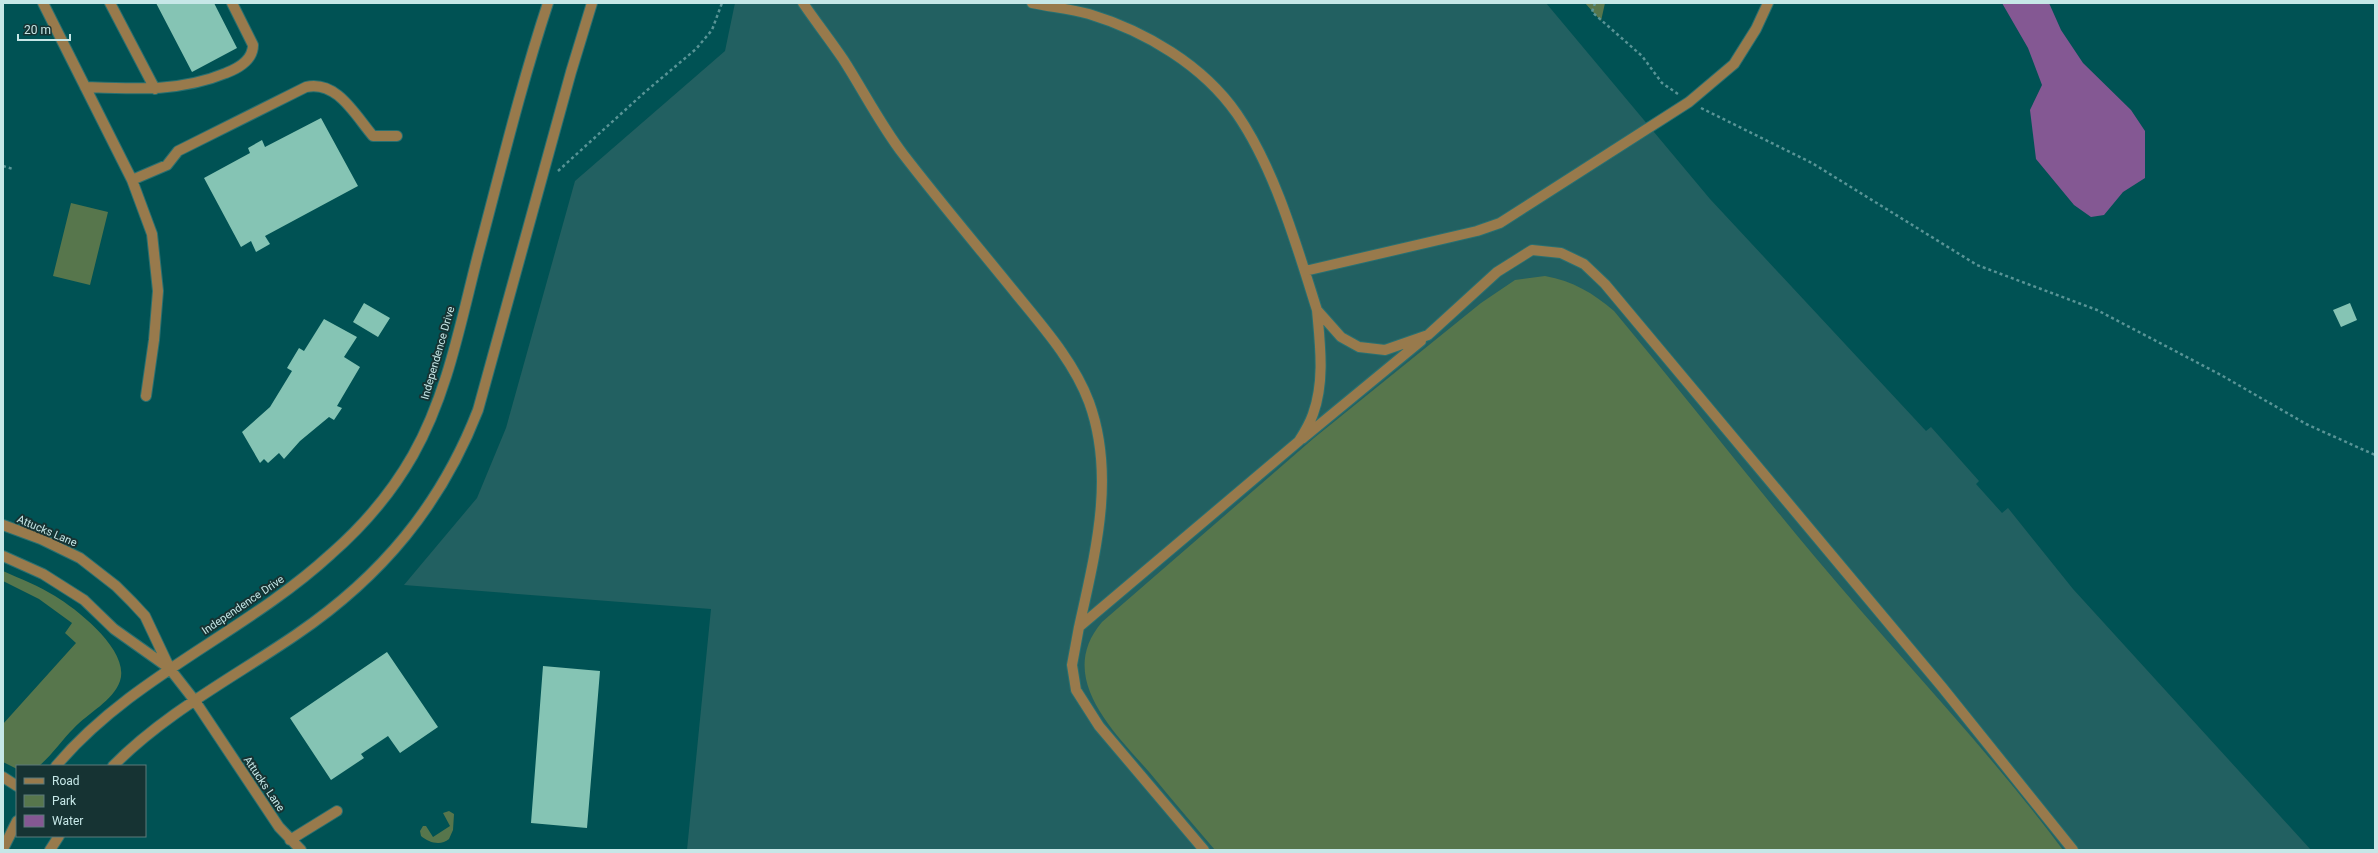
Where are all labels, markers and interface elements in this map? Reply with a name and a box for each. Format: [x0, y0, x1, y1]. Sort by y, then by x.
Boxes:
scale bar [18, 16, 70, 42]
text: 20 m [24, 23, 51, 37]
street label: Independence Drive [418, 305, 458, 401]
street label: Attucks Lane [15, 513, 79, 550]
street label: Independence Drive [199, 573, 287, 637]
street label: Attucks Lane [241, 754, 287, 814]
legend [16, 765, 146, 837]
text: Road [52, 774, 80, 788]
text: Park [52, 794, 77, 808]
text: Water [52, 814, 83, 828]

